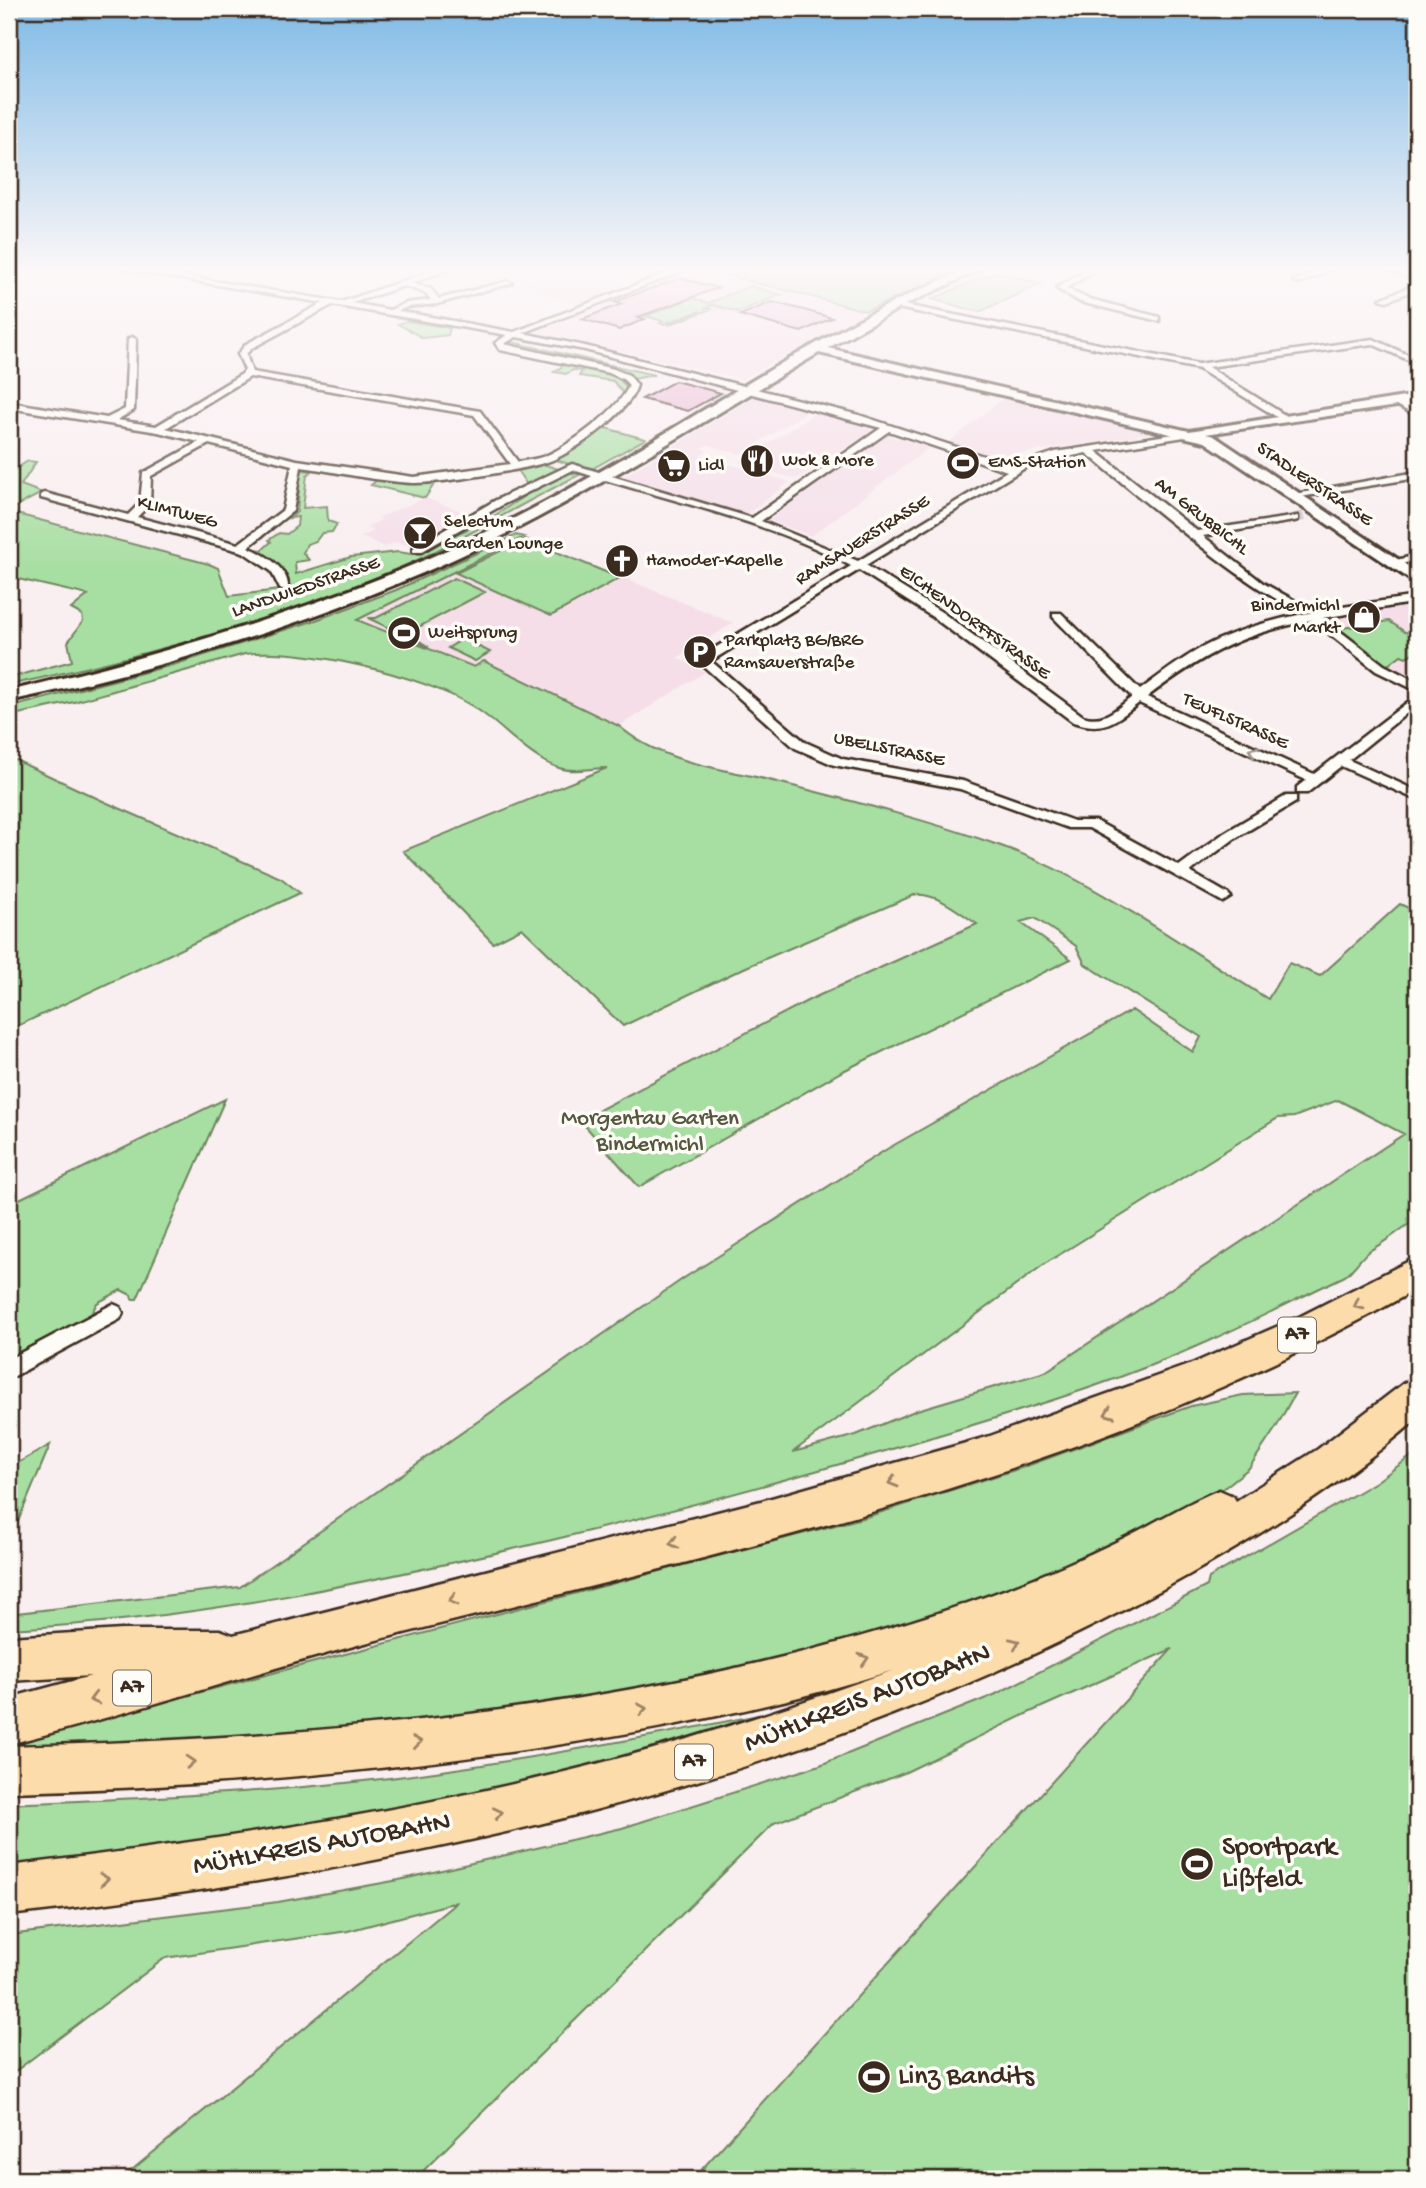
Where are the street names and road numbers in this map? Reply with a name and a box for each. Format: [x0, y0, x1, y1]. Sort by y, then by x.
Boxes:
street label: STADLERSTRASSE [1252, 438, 1377, 533]
street label: AM GRUBBICHL [1149, 473, 1254, 562]
street label: RAMSAUERSTRASSE [792, 490, 935, 592]
street label: KLIMTWEG [134, 491, 221, 535]
street label: LANDWIEDSTRASSE [229, 552, 384, 624]
street label: EICHENDORFFSTRASSE [894, 560, 1055, 686]
street label: TEUFLSTRASSE [1178, 688, 1293, 756]
street label: UBELLSTRASSE [831, 727, 948, 773]
road number: A7 [1278, 1318, 1316, 1352]
street label: MÜHLKREIS AUTOBAHN [740, 1637, 996, 1761]
road number: A7 [113, 1670, 151, 1706]
road number: A7 [675, 1744, 713, 1780]
street label: MÜHLKREIS AUTOBAHN [191, 1806, 453, 1884]

